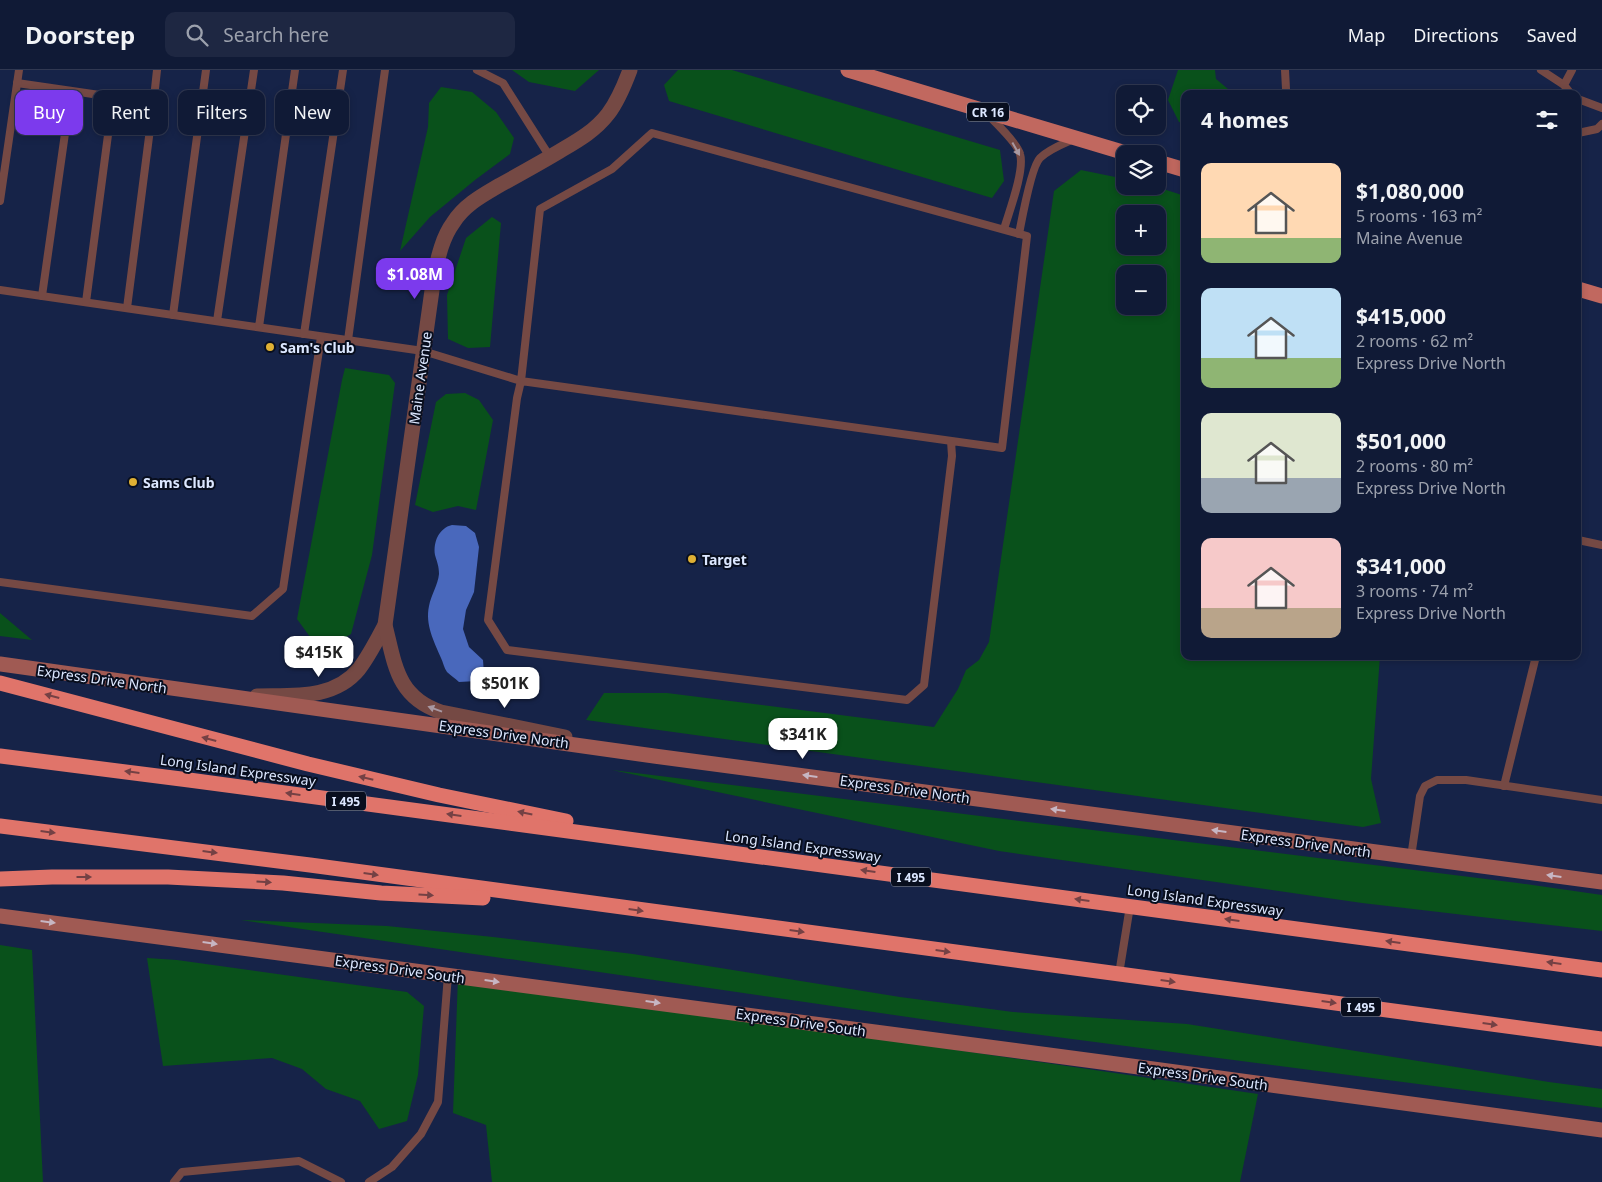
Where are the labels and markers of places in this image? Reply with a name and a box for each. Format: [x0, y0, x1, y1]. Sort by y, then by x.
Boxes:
pin: $1.08M [374, 258, 456, 300]
place label: Sam's Club [280, 338, 355, 357]
marker: Sam's Club [264, 341, 276, 353]
place label: Sams Club [143, 473, 215, 492]
marker: Sams Club [127, 476, 139, 488]
place label: Target [702, 550, 747, 569]
marker: Target [686, 553, 698, 565]
pin: $415K [284, 636, 354, 678]
pin: $501K [470, 666, 540, 709]
pin: $341K [768, 718, 838, 760]

